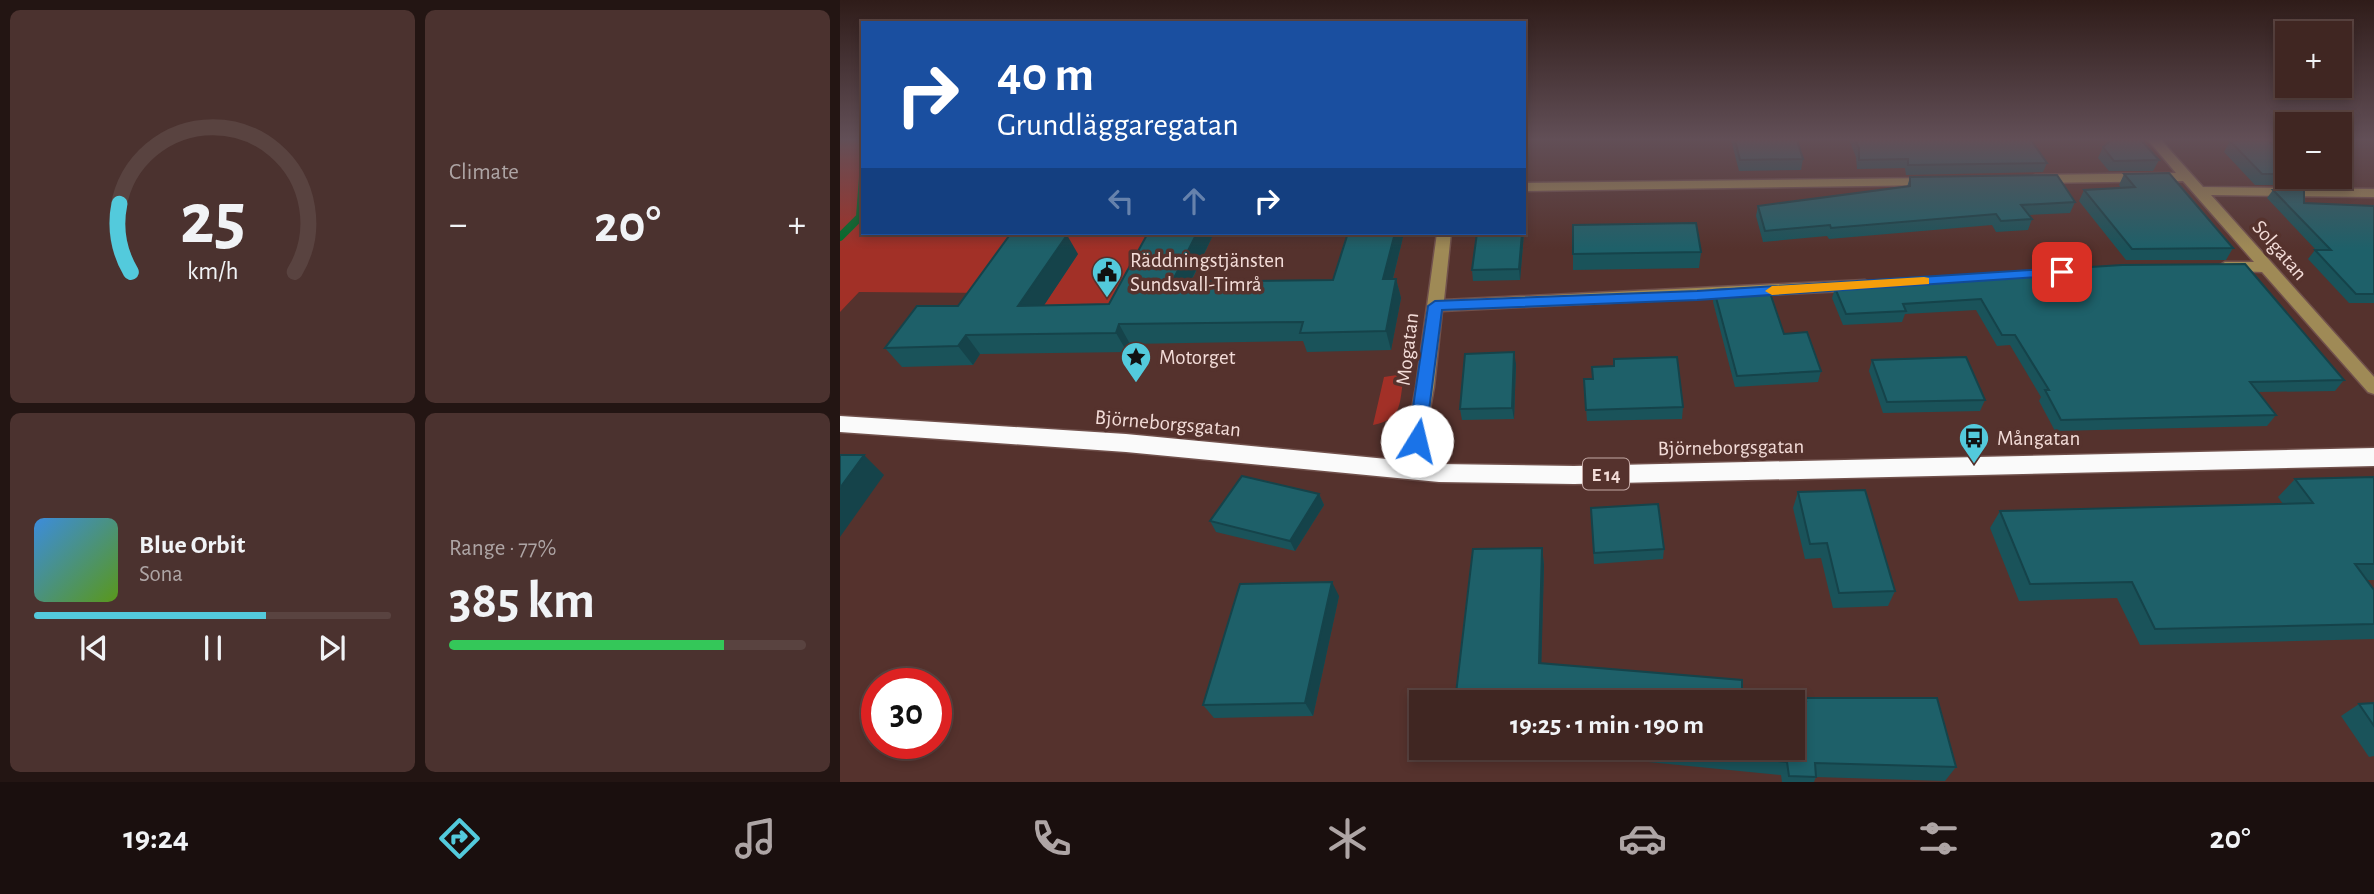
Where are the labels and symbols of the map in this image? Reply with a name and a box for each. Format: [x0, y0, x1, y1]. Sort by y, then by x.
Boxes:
street label: Solgatan [2248, 216, 2311, 284]
pin [2032, 242, 2092, 302]
place label: Räddningstjänsten Sundsvall-Timrå [1130, 250, 1285, 295]
public building icon: Räddningstjänsten Sundsvall-Timrå [1090, 255, 1124, 299]
street label: Mogatan [1393, 311, 1422, 387]
place icon: Motorget [1119, 340, 1153, 384]
place label: Motorget [1159, 347, 1236, 368]
position arrow [1380, 404, 1454, 478]
street label: Björneborgsgatan [1094, 407, 1242, 440]
bus stop icon: Mångatan [1957, 421, 1991, 465]
place label: Mångatan [1997, 428, 2080, 449]
street label: Björneborgsgatan [1658, 436, 1804, 459]
road number: E 14 [1583, 458, 1629, 489]
speed limit sign: 30 [861, 668, 952, 759]

